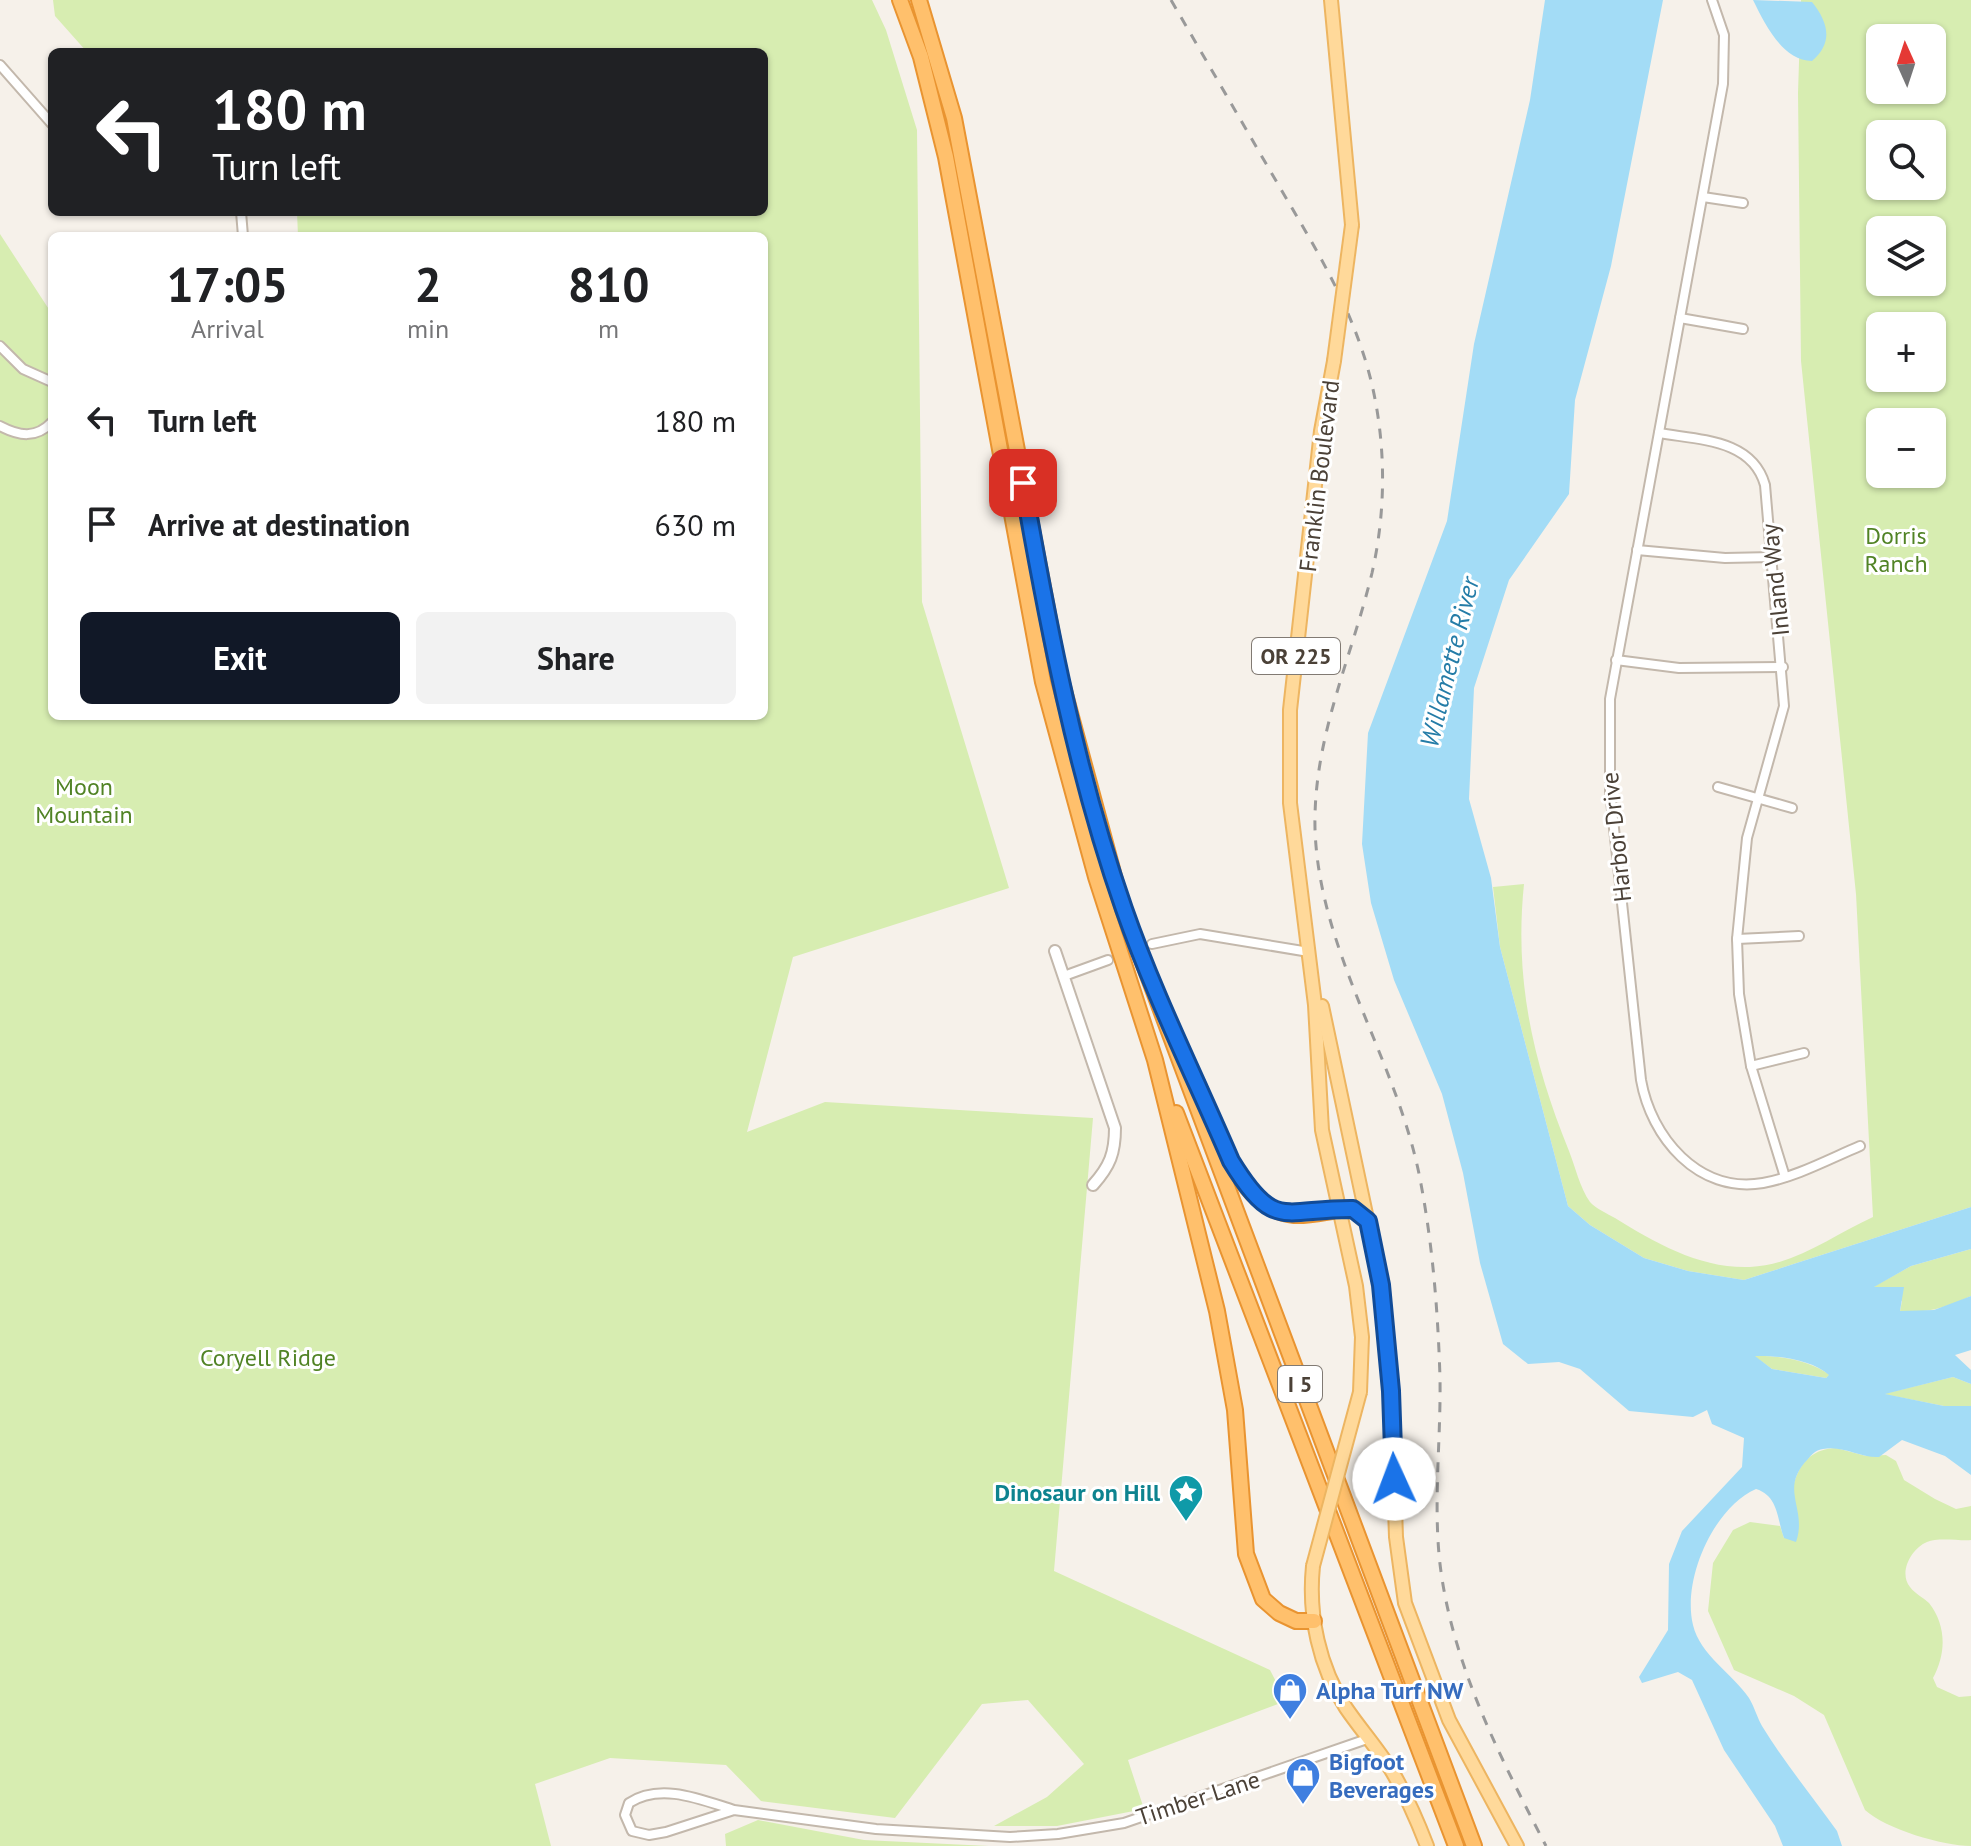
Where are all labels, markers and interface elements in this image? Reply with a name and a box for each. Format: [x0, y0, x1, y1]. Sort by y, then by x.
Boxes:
north arrow [1866, 24, 1946, 104]
map controls [1866, 24, 1946, 488]
text: 180 m [212, 73, 367, 145]
icon: left [80, 80, 184, 184]
button: search [1866, 120, 1946, 200]
text: Turn left [212, 143, 341, 190]
button: layers [1866, 216, 1946, 296]
text: 17:05 [167, 253, 288, 315]
text: 2 [414, 253, 442, 315]
text: 810 [568, 253, 649, 315]
text: Arrival [191, 312, 264, 345]
text: min [407, 312, 449, 345]
text: m [598, 312, 619, 345]
button: + [1866, 312, 1946, 392]
street label: Franklin Boulevard [1292, 378, 1346, 574]
icon: left [80, 398, 124, 442]
text: Turn left [148, 401, 256, 440]
text: 180 m [655, 401, 736, 440]
button: − [1866, 408, 1946, 488]
pin [989, 449, 1057, 517]
icon: arrive [1001, 461, 1045, 505]
icon: arrive [80, 502, 124, 546]
text: Arrive at destination [148, 505, 410, 544]
text: 630 m [655, 505, 736, 544]
park label: Dorris Ranch [1864, 520, 1928, 579]
street label: Inland Way [1754, 522, 1796, 638]
water label: Willamette River [1412, 572, 1486, 750]
button: Exit [80, 612, 400, 704]
button: Share [416, 612, 736, 704]
road number: OR 225 [1252, 638, 1340, 674]
park label: Moon Mountain [35, 771, 133, 830]
street label: Harbor Drive [1594, 771, 1638, 903]
park label: Coryell Ridge [200, 1342, 336, 1373]
road number: I 5 [1278, 1366, 1322, 1402]
position arrow [1352, 1437, 1436, 1521]
place icon: Dinosaur on Hill [1167, 1473, 1205, 1523]
place label: Dinosaur on Hill [994, 1477, 1161, 1508]
shop icon: Alpha Turf NW [1271, 1671, 1309, 1721]
place label: Alpha Turf NW [1316, 1675, 1464, 1706]
place label: Bigfoot Beverages [1329, 1746, 1434, 1805]
shop icon: Bigfoot Beverages [1284, 1756, 1322, 1806]
street label: Timber Lane [1132, 1763, 1264, 1833]

